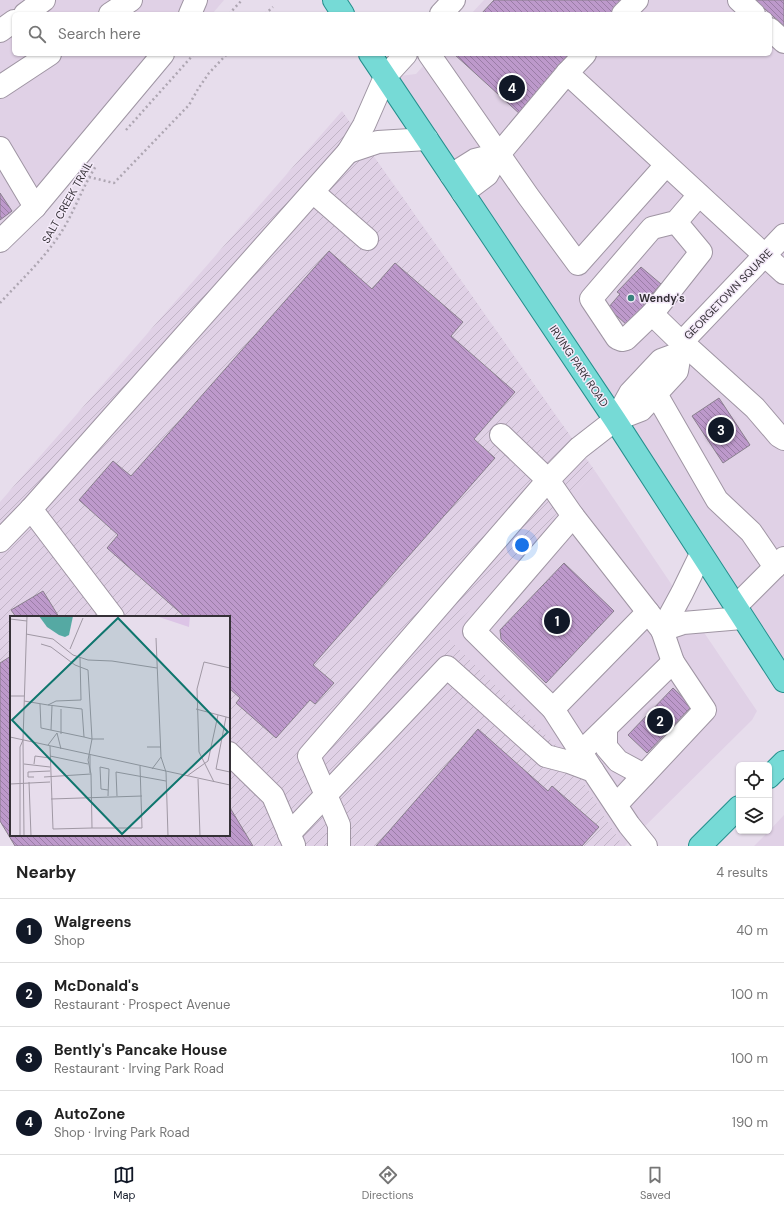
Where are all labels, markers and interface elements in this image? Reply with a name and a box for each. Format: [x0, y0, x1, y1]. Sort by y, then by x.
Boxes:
search box [12, 12, 772, 56]
icon: search [26, 23, 48, 45]
text: Search here [58, 24, 141, 44]
pin: 4 [499, 73, 525, 103]
street label: SALT CREEK TRAIL [39, 158, 96, 246]
street label: GEORGETOWN SQUARE [681, 246, 775, 342]
place label: Wendy's [639, 291, 685, 305]
marker: Wendy's [626, 293, 636, 303]
street label: IRVING PARK ROAD [546, 322, 612, 410]
pin: 3 [708, 415, 734, 445]
your location [512, 535, 532, 555]
pin: 1 [544, 606, 570, 636]
inset map [10, 616, 230, 836]
pin: 2 [647, 706, 673, 736]
map controls [736, 762, 772, 834]
button: locate [736, 762, 772, 798]
button: layers [736, 798, 772, 834]
text: Nearby [16, 861, 76, 883]
text: 4 results [716, 864, 768, 881]
text: Walgreens [54, 912, 131, 932]
text: 1 [27, 922, 31, 939]
text: 40 m [736, 922, 768, 939]
text: Shop [54, 932, 85, 949]
text: McDonald's [54, 976, 139, 996]
text: 2 [25, 986, 33, 1003]
text: 100 m [731, 986, 768, 1003]
text: Restaurant · Prospect Avenue [54, 996, 230, 1013]
text: Bently's Pancake House [54, 1040, 227, 1060]
text: 3 [25, 1050, 33, 1067]
text: 100 m [731, 1050, 768, 1067]
text: Restaurant · Irving Park Road [54, 1060, 224, 1077]
text: AutoZone [54, 1104, 125, 1124]
text: 4 [25, 1114, 33, 1131]
text: 190 m [732, 1114, 768, 1131]
text: Shop · Irving Park Road [54, 1124, 190, 1141]
tab: Map [113, 1164, 135, 1202]
tab: Directions [362, 1164, 414, 1202]
tab: Saved [640, 1164, 671, 1202]

